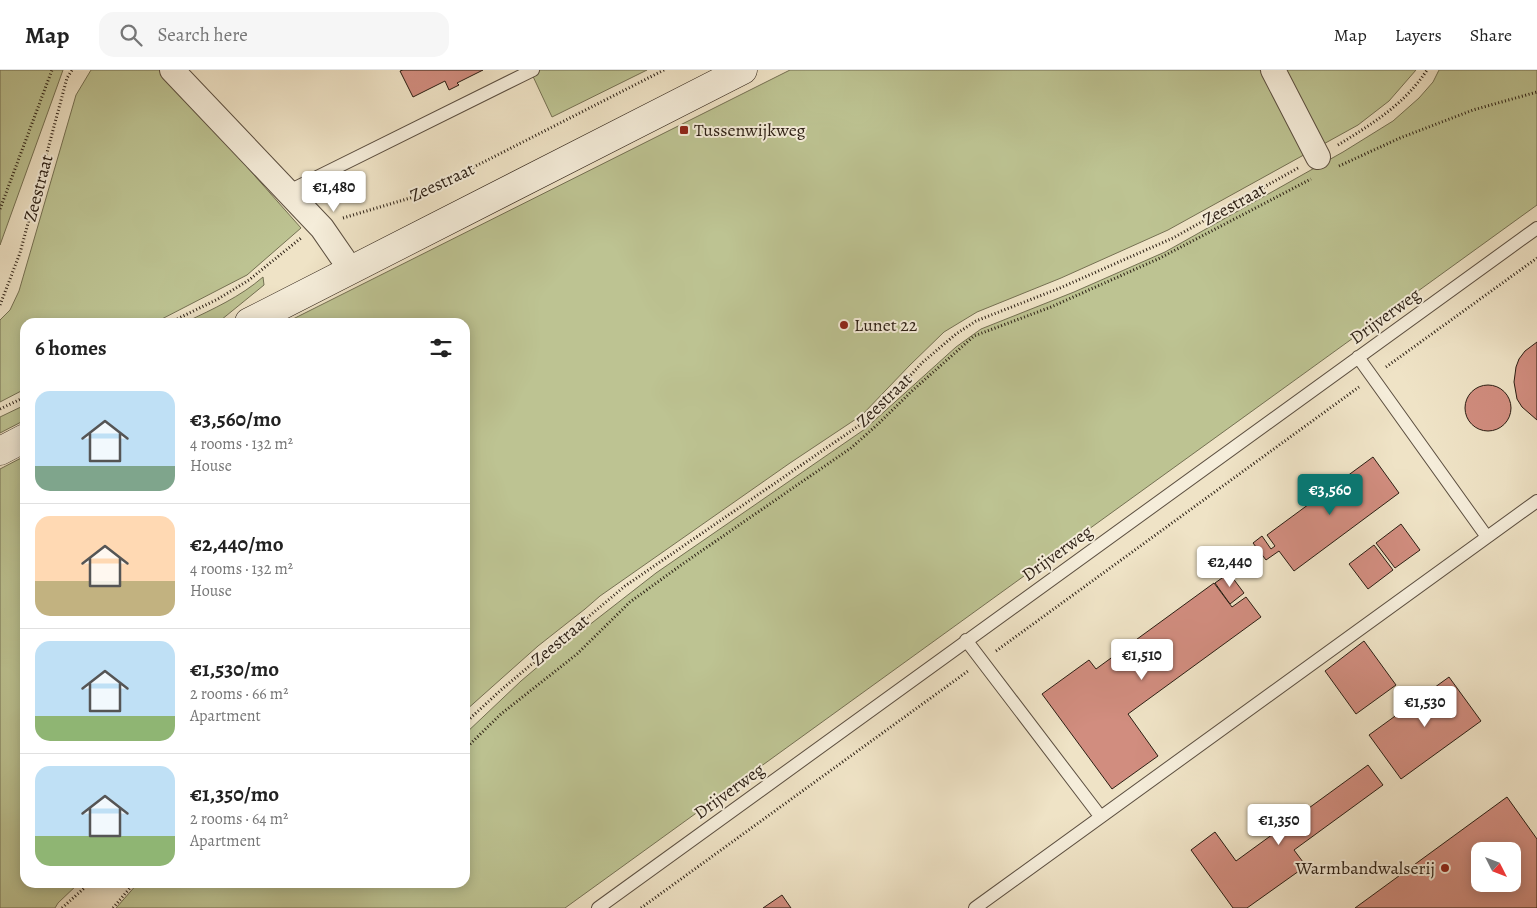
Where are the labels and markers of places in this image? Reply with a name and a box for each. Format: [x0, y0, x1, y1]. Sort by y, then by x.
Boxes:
place label: Tussenwijkweg [694, 118, 806, 142]
marker: Tussenwijkweg [678, 124, 690, 136]
pin: €1,480 [293, 170, 375, 213]
place label: Lunet 22 [854, 313, 918, 337]
marker: Lunet 22 [838, 319, 850, 331]
pin: €3,560 [1289, 474, 1371, 516]
pin: €2,440 [1189, 546, 1271, 588]
pin: €1,510 [1101, 638, 1183, 681]
pin: €1,530 [1384, 686, 1466, 728]
pin: €1,350 [1238, 804, 1320, 846]
place label: Warmbandwalserij [1294, 856, 1435, 880]
marker: Warmbandwalserij [1439, 862, 1451, 874]

